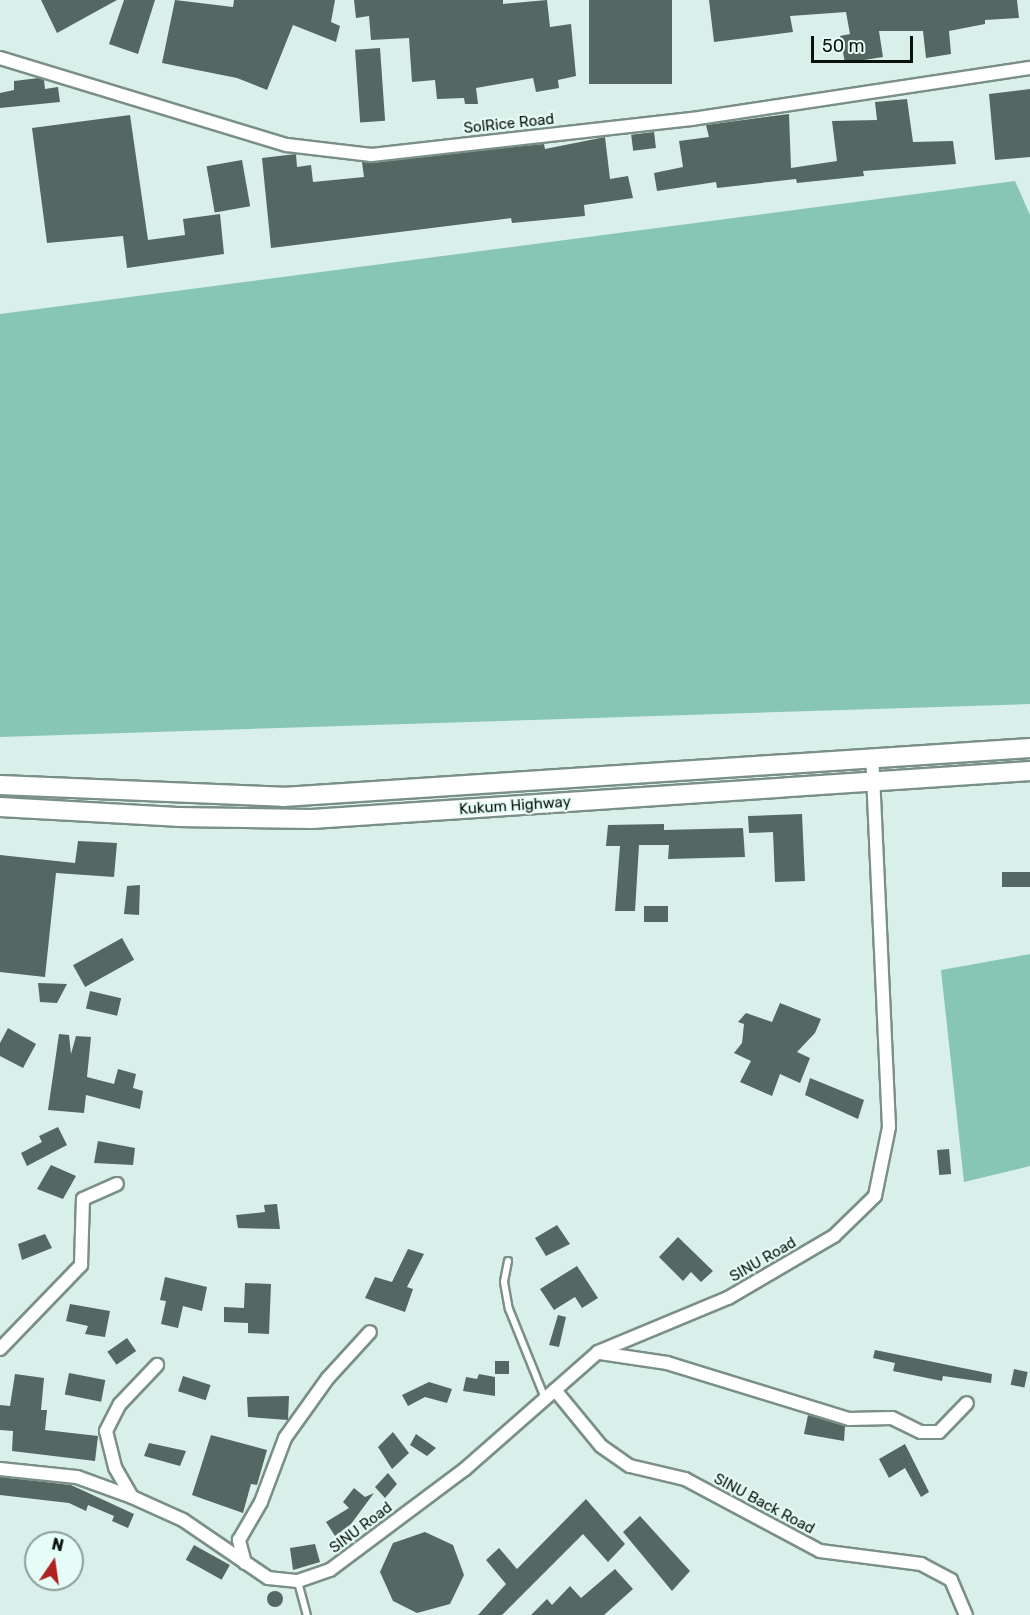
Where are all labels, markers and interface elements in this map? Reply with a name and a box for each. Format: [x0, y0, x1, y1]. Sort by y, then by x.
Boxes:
scale bar [814, 24, 916, 62]
text: 50 m [822, 35, 865, 57]
street label: SolRice Road [463, 110, 555, 138]
street label: Kukum Highway [459, 793, 571, 819]
street label: SINU Road [727, 1234, 799, 1286]
street label: SINU Back Road [711, 1470, 817, 1538]
street label: SINU Road [326, 1499, 396, 1557]
north arrow [24, 1531, 84, 1591]
text: N [50, 1534, 65, 1555]

